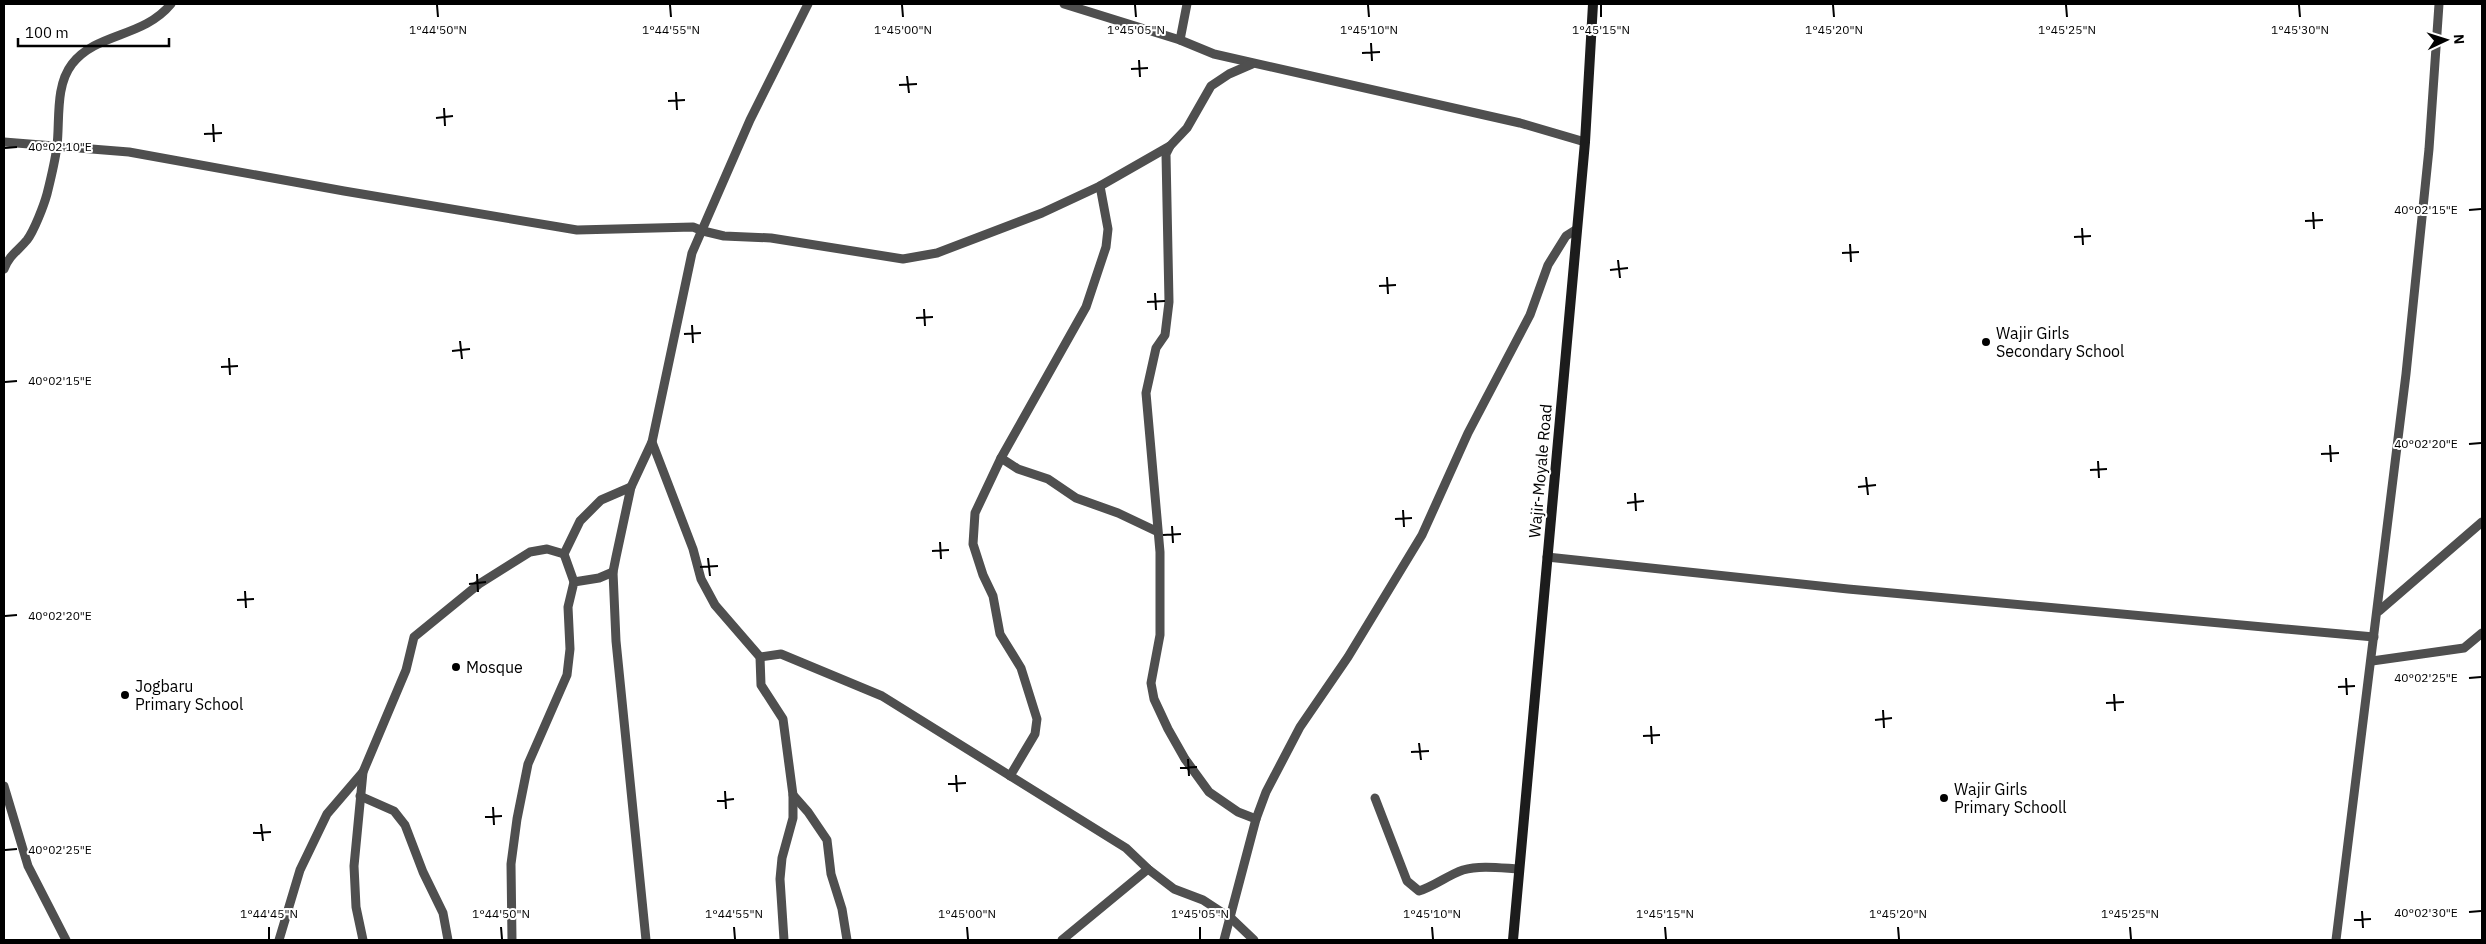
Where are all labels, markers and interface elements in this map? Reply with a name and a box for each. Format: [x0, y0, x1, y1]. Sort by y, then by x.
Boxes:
scale bar [18, 15, 169, 47]
north arrow [2421, 15, 2471, 65]
text: 1°44'50"N [409, 22, 467, 37]
text: 1°44'55"N [642, 22, 700, 37]
text: 1°45'00"N [874, 22, 932, 37]
text: 1°45'05"N [1107, 22, 1165, 37]
text: 1°45'10"N [1340, 22, 1398, 37]
text: 1°45'15"N [1572, 22, 1630, 37]
text: 1°45'20"N [1805, 22, 1863, 37]
text: 1°45'25"N [2038, 22, 2096, 37]
text: 1°45'30"N [2271, 22, 2329, 37]
text: 100 m [25, 23, 69, 42]
text: N [2450, 33, 2468, 45]
text: 40°02'10"E [28, 139, 92, 154]
text: 40°02'15"E [2394, 202, 2458, 217]
place label: Wajir Girls Secondary School [1996, 323, 2124, 361]
marker: Wajir Girls Secondary School [1980, 336, 1992, 348]
text: 40°02'15"E [28, 373, 92, 388]
street label: Wajir-Moyale Road [1524, 403, 1556, 539]
text: 40°02'20"E [2394, 436, 2458, 451]
text: 40°02'20"E [28, 608, 92, 623]
place label: Mosque [466, 657, 523, 677]
marker: Mosque [450, 661, 462, 673]
text: 40°02'25"E [2394, 670, 2458, 685]
place label: Jogbaru Primary School [135, 676, 243, 714]
marker: Jogbaru Primary School [119, 689, 131, 701]
place label: Wajir Girls Primary Schooll [1954, 779, 2067, 817]
marker: Wajir Girls Primary Schooll [1938, 792, 1950, 804]
text: 40°02'25"E [28, 842, 92, 857]
text: 40°02'30"E [2394, 905, 2458, 920]
text: 1°44'45"N [240, 906, 298, 921]
text: 1°44'50"N [472, 906, 530, 921]
text: 1°44'55"N [705, 906, 763, 921]
text: 1°45'00"N [938, 906, 996, 921]
text: 1°45'05"N [1171, 906, 1229, 921]
text: 1°45'10"N [1403, 906, 1461, 921]
text: 1°45'15"N [1636, 906, 1694, 921]
text: 1°45'20"N [1869, 906, 1927, 921]
text: 1°45'25"N [2101, 906, 2159, 921]

